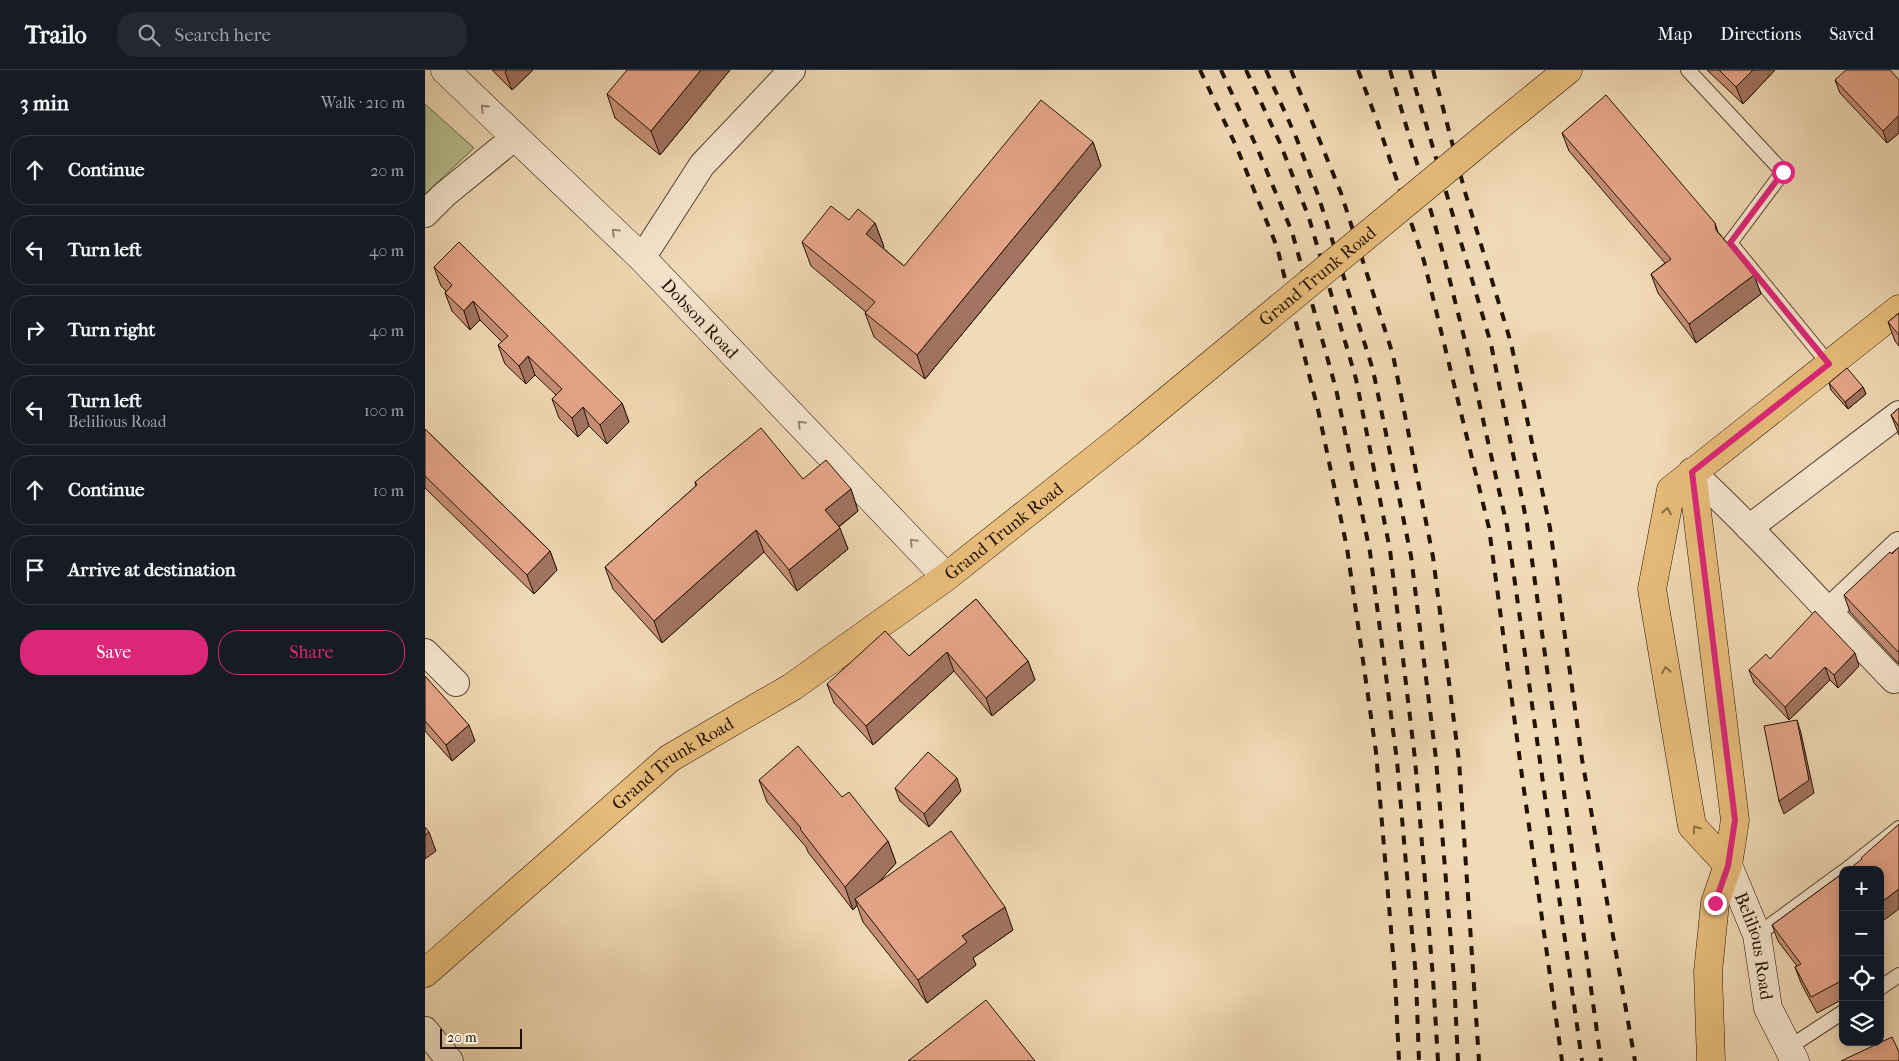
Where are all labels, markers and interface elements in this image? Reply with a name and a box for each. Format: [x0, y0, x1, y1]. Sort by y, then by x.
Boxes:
search box [117, 12, 467, 57]
text: Trailo [25, 21, 87, 49]
icon: search [135, 21, 163, 49]
text: Search here [175, 24, 271, 46]
text: Map [1658, 24, 1692, 45]
text: Directions [1720, 24, 1801, 45]
text: Saved [1829, 24, 1874, 45]
text: 3 min [20, 91, 69, 115]
text: Walk · 210 m [321, 93, 405, 112]
one-way arrow [481, 105, 490, 114]
icon: ahead [21, 156, 49, 184]
text: Continue [68, 159, 144, 181]
text: 20 m [370, 161, 404, 180]
route start [1772, 161, 1795, 184]
street label: Grand Trunk Road [1255, 222, 1381, 331]
one-way arrow [611, 229, 620, 238]
icon: left [21, 236, 49, 264]
text: Turn left [68, 239, 142, 261]
text: 40 m [369, 241, 404, 260]
street label: Dobson Road [656, 275, 742, 363]
icon: right [21, 316, 49, 344]
text: Turn right [68, 319, 155, 341]
text: 40 m [369, 321, 404, 340]
text: Turn left [68, 390, 142, 412]
icon: left [21, 396, 49, 424]
text: 100 m [364, 401, 404, 420]
text: Belilious Road [68, 412, 166, 431]
one-way arrow [798, 421, 807, 430]
icon: ahead [21, 476, 49, 504]
street label: Grand Trunk Road [941, 478, 1068, 585]
text: Continue [68, 479, 144, 501]
text: 10 m [373, 481, 404, 500]
one-way arrow [1661, 506, 1672, 515]
one-way arrow [910, 538, 919, 547]
icon: arrive [21, 556, 49, 584]
text: Arrive at destination [68, 559, 236, 581]
button: Save [20, 630, 208, 675]
button: Share [218, 630, 405, 675]
one-way arrow [1661, 666, 1671, 675]
street label: Grand Trunk Road [608, 713, 738, 815]
one-way arrow [1693, 825, 1702, 835]
map controls [1839, 866, 1884, 1046]
button: + [1839, 866, 1884, 911]
street label: Belilious Road [1730, 889, 1777, 1002]
route end [1704, 892, 1727, 915]
button: − [1839, 911, 1884, 956]
button: locate [1839, 956, 1884, 1001]
button: layers [1839, 1001, 1884, 1046]
scale bar [440, 1026, 523, 1049]
text: 20 m [447, 1029, 477, 1046]

